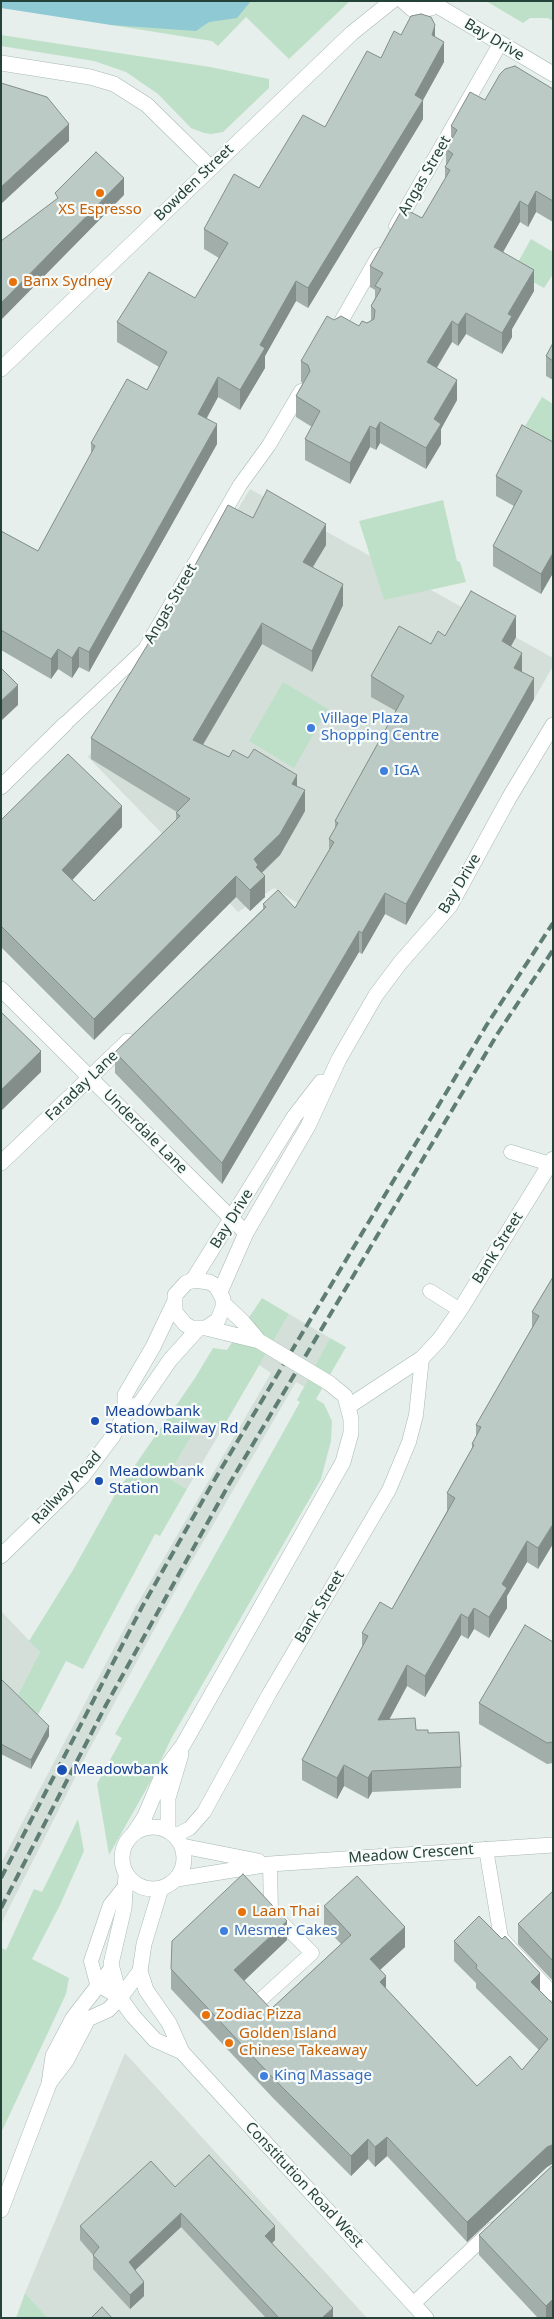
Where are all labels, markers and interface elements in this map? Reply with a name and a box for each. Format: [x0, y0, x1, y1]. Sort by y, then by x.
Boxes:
street label: Bay Drive [461, 15, 527, 65]
street label: Angas Street [395, 133, 455, 219]
street label: Bowden Street [151, 141, 237, 225]
marker: XS Espresso [94, 187, 106, 199]
place label: XS Espresso [58, 201, 142, 219]
place label: Banx Sydney [23, 273, 112, 291]
marker: Banx Sydney [7, 276, 19, 288]
street label: Angas Street [141, 561, 201, 647]
place label: Village Plaza Shopping Centre [321, 710, 439, 745]
marker: Village Plaza Shopping Centre [305, 722, 317, 734]
place label: IGA [394, 762, 420, 780]
marker: IGA [378, 765, 390, 777]
street label: Bay Drive [435, 851, 485, 917]
street label: Faraday Lane [42, 1047, 122, 1125]
street label: Underdale Lane [99, 1086, 191, 1178]
street label: Bay Drive [207, 1186, 257, 1252]
street label: Bank Street [469, 1209, 527, 1287]
place label: Meadowbank Station, Railway Rd [105, 1403, 238, 1438]
marker: Meadowbank Station, Railway Rd [89, 1415, 101, 1427]
street label: Railway Road [29, 1448, 105, 1528]
place label: Meadowbank Station [109, 1463, 204, 1498]
marker: Meadowbank Station [93, 1475, 105, 1487]
street label: Bank Street [291, 1568, 349, 1646]
place label: Meadowbank [73, 1761, 168, 1779]
marker: Meadowbank [55, 1763, 69, 1777]
street label: Meadow Crescent [348, 1841, 474, 1867]
place label: Laan Thai [252, 1903, 320, 1921]
marker: Laan Thai [236, 1906, 248, 1918]
place label: Mesmer Cakes [234, 1922, 337, 1940]
marker: Mesmer Cakes [218, 1925, 230, 1937]
place label: Zodiac Pizza [216, 2006, 302, 2024]
marker: Zodiac Pizza [200, 2009, 212, 2021]
place label: Golden Island Chinese Takeaway [239, 2025, 367, 2060]
marker: Golden Island Chinese Takeaway [223, 2037, 235, 2049]
place label: King Massage [274, 2067, 372, 2085]
marker: King Massage [258, 2070, 270, 2082]
street label: Constitution Road West [241, 2118, 367, 2252]

